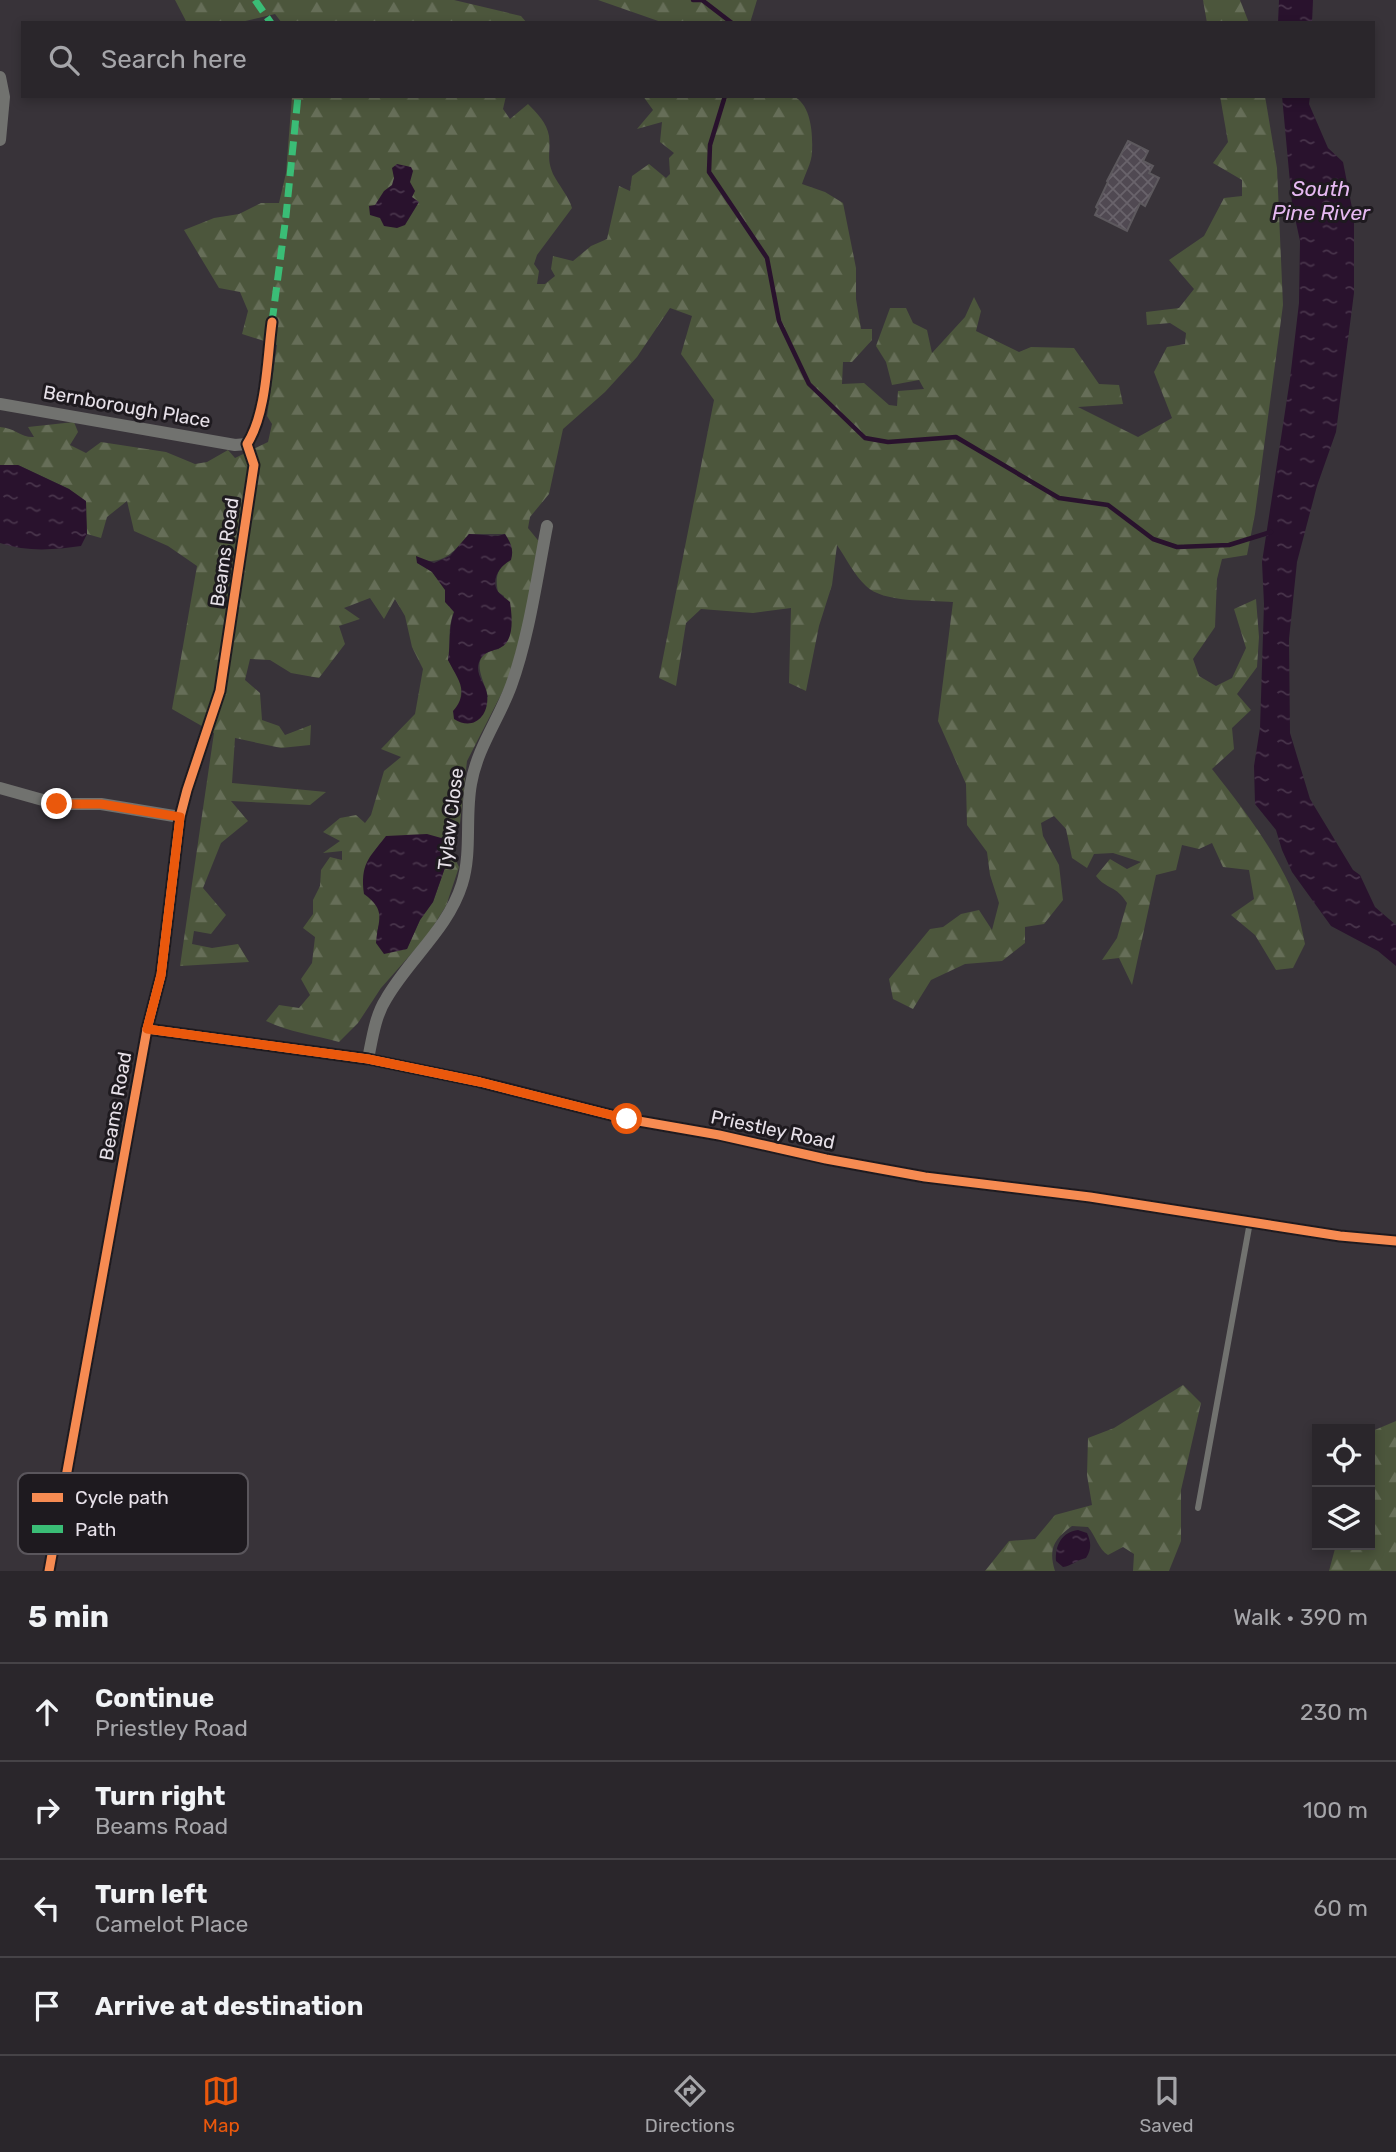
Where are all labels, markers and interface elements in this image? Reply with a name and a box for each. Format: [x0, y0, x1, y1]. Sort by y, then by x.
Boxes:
search box [21, 21, 1375, 98]
icon: search [45, 41, 83, 79]
text: Search here [101, 44, 247, 75]
water label: South Pine River [1272, 176, 1371, 225]
street label: Bernborough Place [41, 380, 212, 433]
street label: Beams Road [205, 496, 244, 608]
street label: Tylaw Close [433, 767, 468, 872]
route end [41, 788, 72, 819]
street label: Beams Road [95, 1050, 136, 1162]
route start [611, 1103, 642, 1134]
street label: Priestley Road [709, 1105, 837, 1154]
map controls [1312, 1424, 1375, 1550]
button: locate [1312, 1424, 1375, 1487]
legend [18, 1473, 248, 1554]
text: Cycle path [75, 1486, 169, 1509]
button: layers [1312, 1487, 1375, 1550]
text: Path [75, 1518, 116, 1541]
text: 5 min [28, 1599, 109, 1635]
text: Walk · 390 m [1233, 1603, 1368, 1631]
text: Continue [95, 1683, 214, 1714]
icon: ahead [28, 1693, 66, 1731]
text: 230 m [1300, 1698, 1368, 1726]
text: Priestley Road [95, 1714, 248, 1742]
text: Turn right [95, 1781, 225, 1812]
icon: right [28, 1791, 66, 1829]
text: 100 m [1303, 1796, 1368, 1824]
text: Beams Road [95, 1812, 228, 1840]
text: Turn left [95, 1879, 207, 1910]
icon: left [28, 1889, 66, 1927]
text: 60 m [1313, 1894, 1368, 1922]
text: Camelot Place [95, 1910, 248, 1938]
icon: arrive [28, 1987, 66, 2025]
text: Arrive at destination [95, 1991, 363, 2022]
tab: Map [202, 2072, 240, 2137]
tab: Directions [645, 2072, 735, 2137]
tab: Saved [1139, 2072, 1194, 2137]

